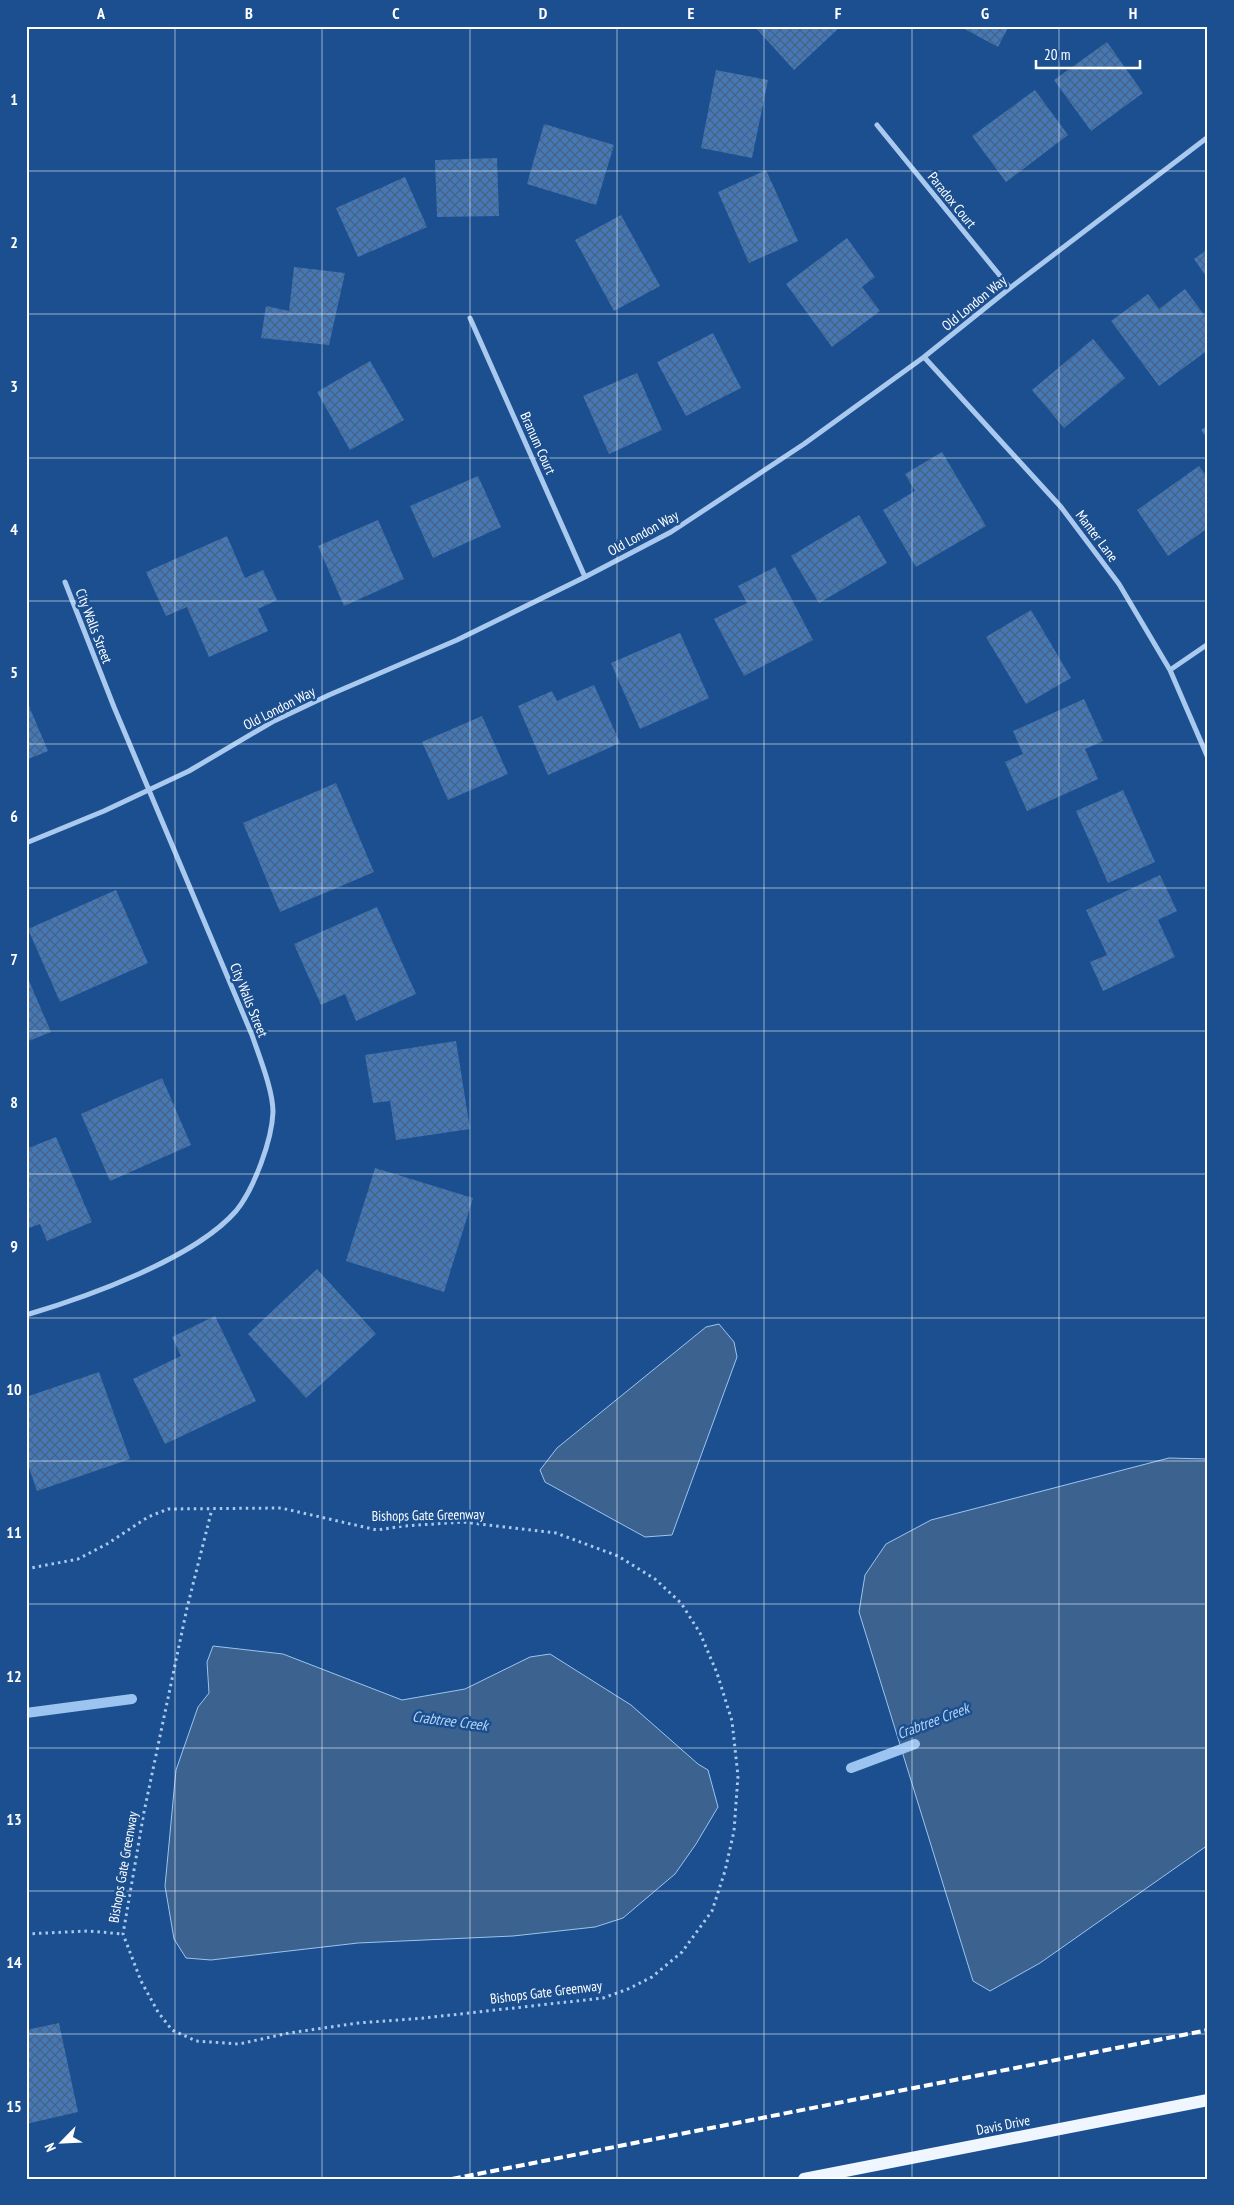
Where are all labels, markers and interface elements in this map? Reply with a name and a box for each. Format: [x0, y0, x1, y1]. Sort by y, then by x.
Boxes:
text: A [96, 3, 106, 23]
text: B [245, 3, 253, 23]
text: C [392, 3, 400, 23]
text: D [539, 3, 548, 23]
text: E [688, 3, 695, 23]
text: F [835, 3, 842, 23]
text: G [981, 3, 989, 23]
text: H [1129, 3, 1137, 23]
scale bar [1036, 38, 1140, 70]
text: 20 m [1044, 45, 1070, 64]
text: 1 [10, 89, 18, 109]
street label: Paradox Court [924, 168, 980, 232]
text: 2 [10, 232, 18, 252]
street label: Old London Way [938, 271, 1011, 335]
text: 3 [10, 376, 18, 396]
street label: Branum Court [516, 409, 560, 477]
street label: Old London Way [604, 506, 682, 560]
street label: Manter Lane [1072, 507, 1122, 566]
text: 4 [10, 519, 18, 539]
street label: City Walls Street [72, 586, 117, 666]
text: 5 [10, 662, 18, 682]
street label: Old London Way [240, 682, 319, 734]
text: 6 [10, 806, 18, 826]
text: 7 [10, 949, 18, 969]
street label: City Walls Street [226, 960, 272, 1040]
text: 8 [10, 1092, 18, 1112]
text: 9 [10, 1236, 18, 1256]
text: 10 [6, 1379, 22, 1399]
street label: Bishops Gate Greenway [371, 1505, 485, 1525]
text: 11 [6, 1522, 22, 1542]
text: 12 [6, 1666, 22, 1686]
water label: Crabtree Creek [894, 1697, 974, 1743]
water label: Crabtree Creek [411, 1706, 491, 1735]
text: 13 [6, 1809, 22, 1829]
street label: Bishops Gate Greenway [104, 1809, 142, 1924]
text: 14 [6, 1952, 22, 1972]
street label: Bishops Gate Greenway [489, 1976, 604, 2008]
text: 15 [6, 2096, 22, 2116]
street label: Davis Drive [975, 2111, 1032, 2139]
north arrow [38, 2118, 88, 2168]
text: N [40, 2140, 60, 2154]

